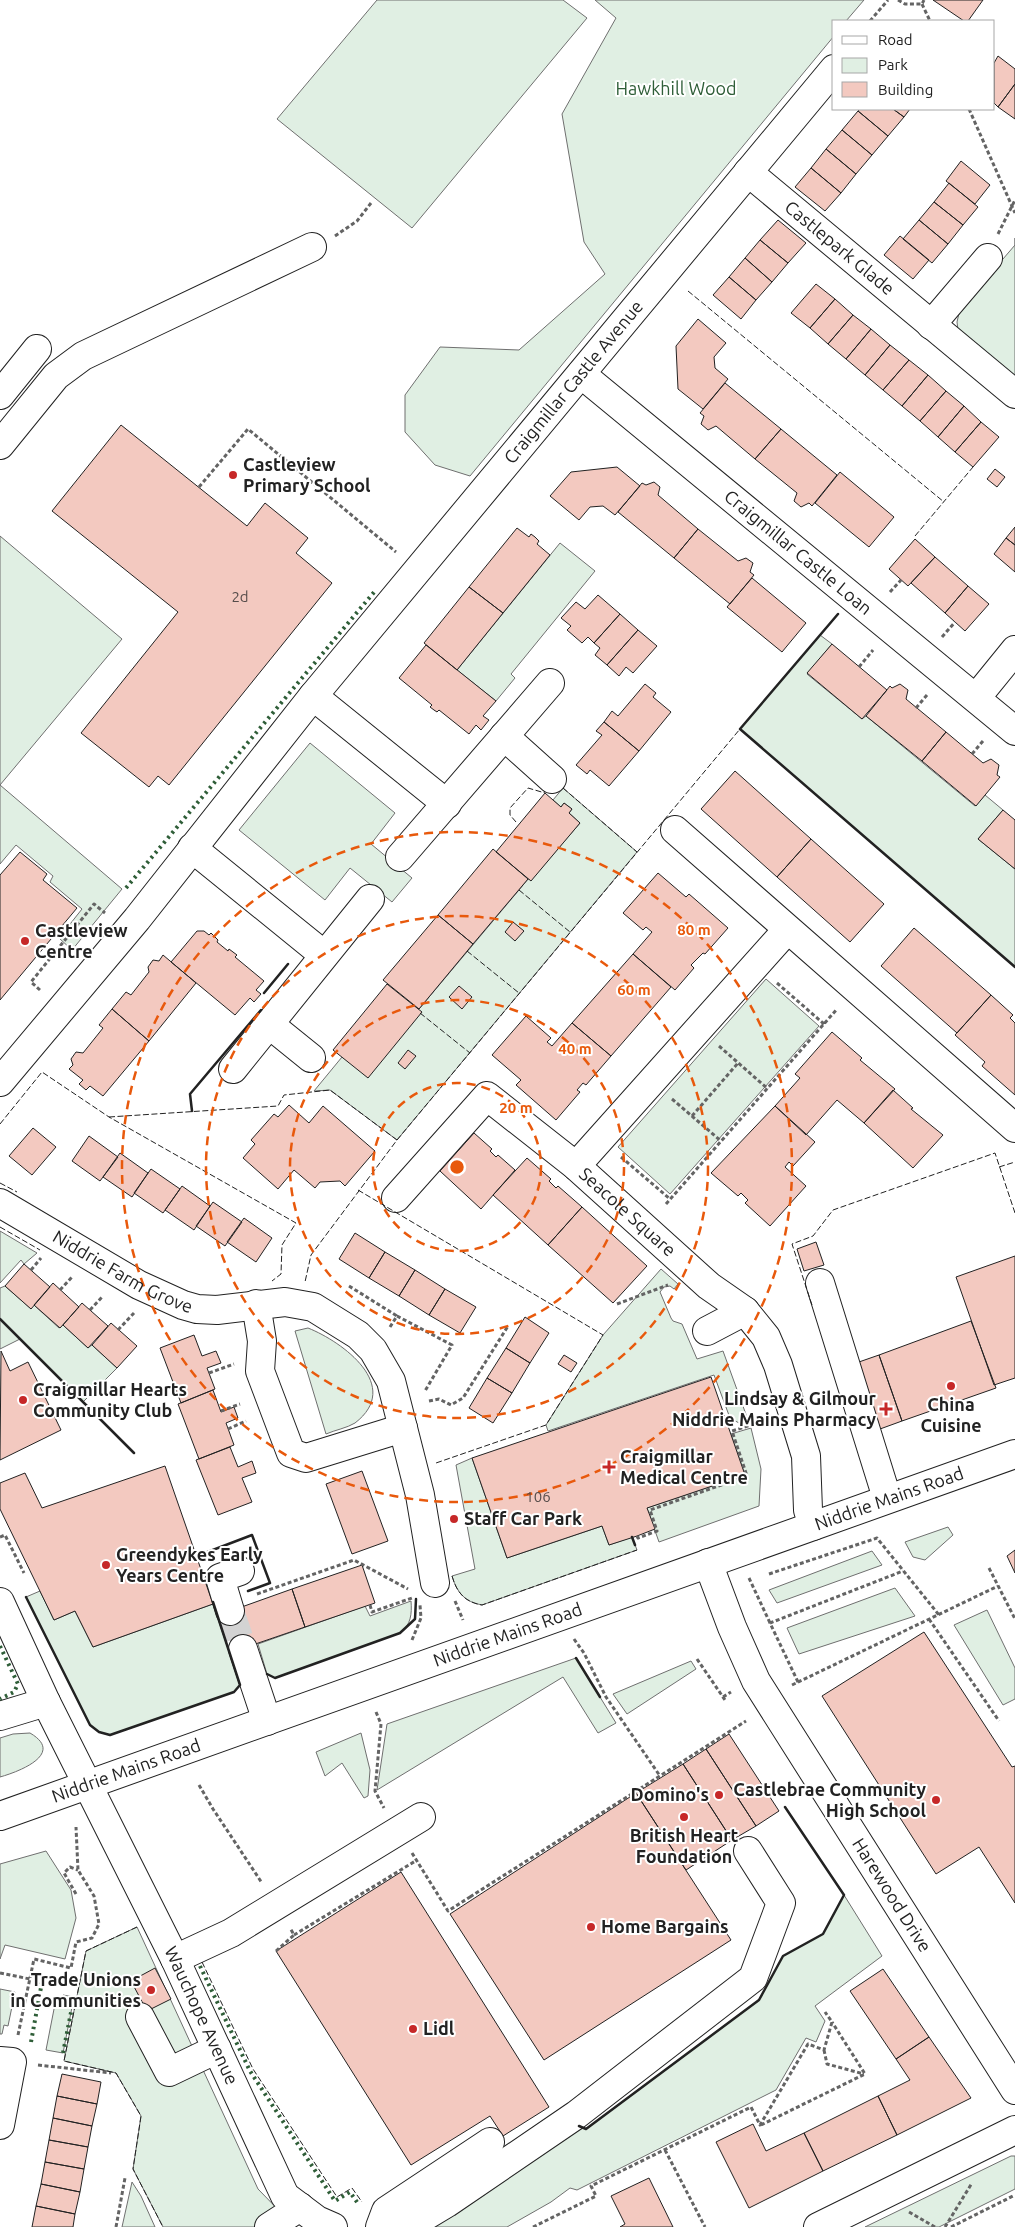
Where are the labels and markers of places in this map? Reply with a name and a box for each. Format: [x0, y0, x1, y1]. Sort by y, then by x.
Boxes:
place label: Castleview Primary School [243, 454, 371, 495]
marker: Castleview Primary School [227, 469, 239, 481]
place label: Castleview Centre [35, 920, 128, 961]
marker: Castleview Centre [19, 935, 31, 947]
centre of rings [448, 1158, 466, 1176]
place label: Craigmillar Hearts Community Club [33, 1379, 187, 1420]
marker: China Cuisine [945, 1380, 957, 1392]
place label: Lindsay & Gilmour Niddrie Mains Pharmacy [672, 1388, 877, 1429]
marker: Craigmillar Hearts Community Club [17, 1394, 29, 1406]
place label: China Cuisine [920, 1394, 982, 1435]
marker: Lindsay & Gilmour Niddrie Mains Pharmacy [880, 1403, 892, 1415]
place label: Craigmillar Medical Centre [620, 1446, 748, 1487]
marker: Craigmillar Medical Centre [602, 1460, 616, 1474]
place label: Staff Car Park [464, 1508, 582, 1528]
marker: Staff Car Park [448, 1513, 460, 1525]
place label: Greendykes Early Years Centre [116, 1544, 263, 1585]
marker: Greendykes Early Years Centre [100, 1559, 112, 1571]
place label: Castlebrae Community High School [733, 1779, 927, 1820]
place label: Domino's [631, 1784, 709, 1804]
marker: Domino's [713, 1789, 725, 1801]
marker: Castlebrae Community High School [930, 1794, 942, 1806]
marker: British Heart Foundation [678, 1811, 690, 1823]
place label: British Heart Foundation [630, 1825, 739, 1866]
place label: Home Bargains [601, 1916, 728, 1936]
marker: Home Bargains [585, 1921, 597, 1933]
place label: Trade Unions in Communities [10, 1969, 141, 2010]
marker: Trade Unions in Communities [145, 1984, 157, 1996]
place label: Lidl [423, 2018, 455, 2038]
marker: Lidl [407, 2023, 419, 2035]

